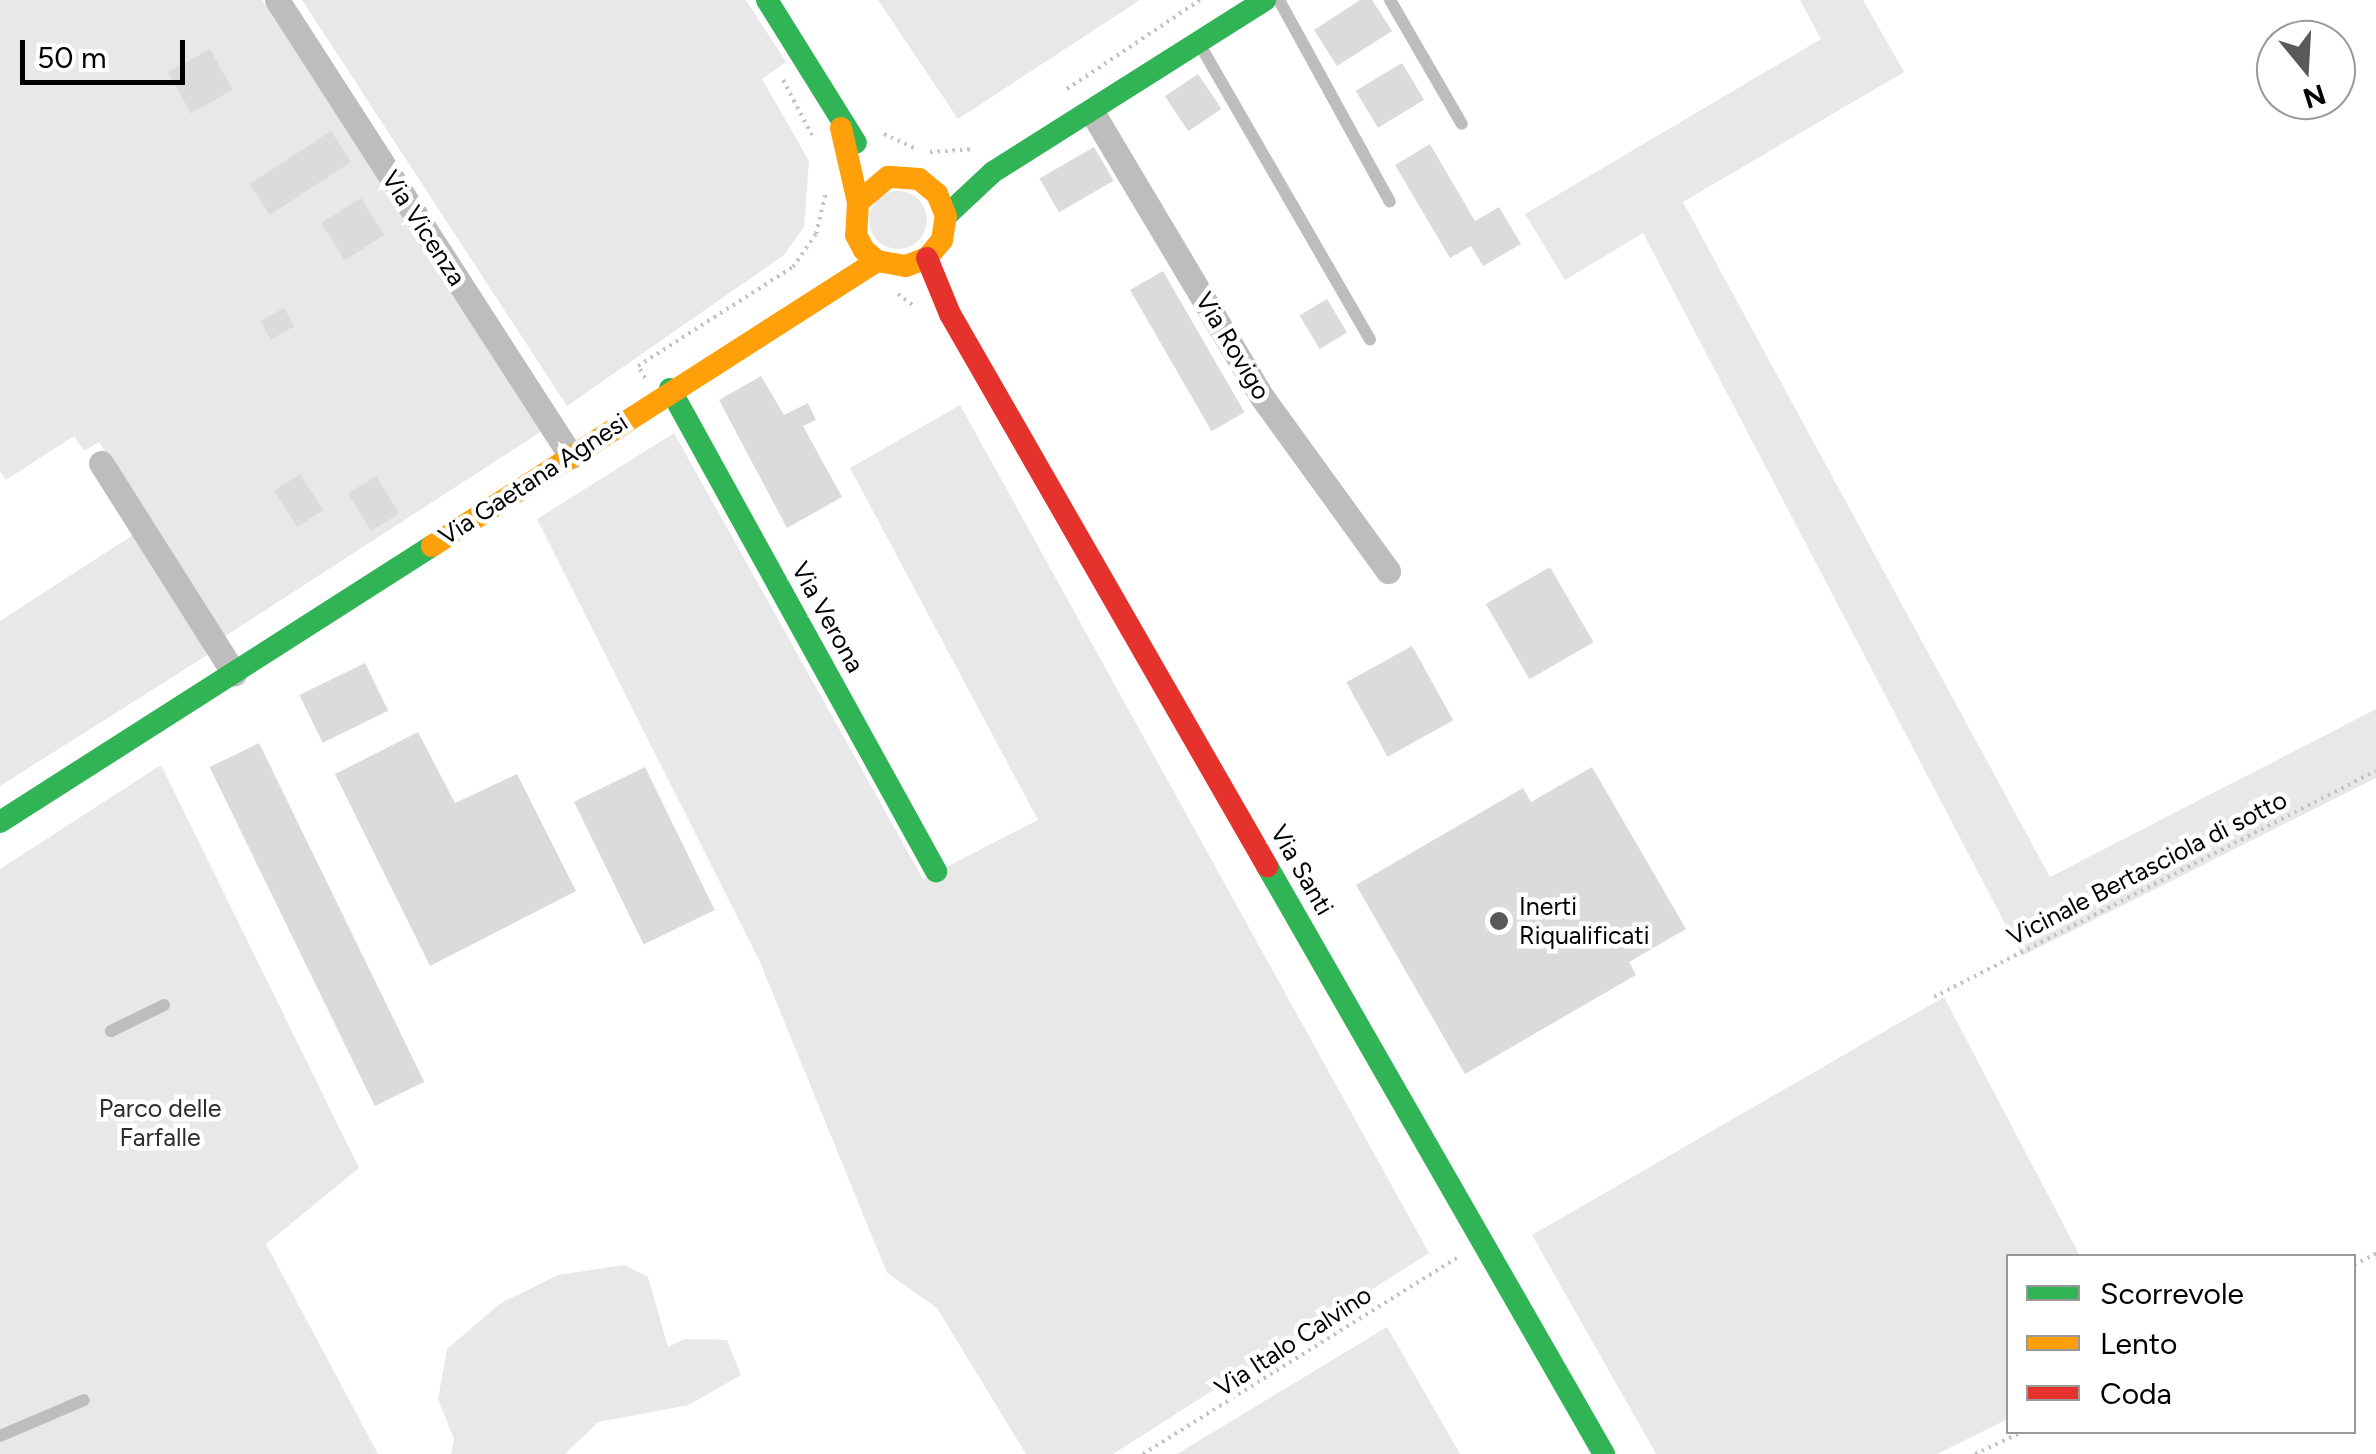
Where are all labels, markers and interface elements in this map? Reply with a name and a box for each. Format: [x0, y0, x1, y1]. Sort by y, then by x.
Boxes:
scale bar [25, 20, 190, 82]
north arrow [2256, 20, 2356, 120]
text: 50 m [37, 39, 106, 76]
text: N [2299, 77, 2330, 116]
street label: Via Vicenza [376, 165, 472, 291]
street label: Via Rovigo [1189, 287, 1277, 405]
street label: Via Gaetana Agnesi [433, 407, 633, 551]
street label: Via Verona [785, 557, 871, 677]
street label: Vicinale Bertasciola di sotto [2002, 784, 2292, 952]
street label: Via Santi [1264, 819, 1340, 921]
place label: Inerti Riqualificati [1519, 892, 1649, 951]
marker: Inerti Riqualificati [1488, 910, 1510, 932]
park label: Parco delle Farfalle [99, 1094, 221, 1153]
legend [2006, 1254, 2356, 1434]
text: Scorrevole [2100, 1275, 2244, 1312]
street label: Via Italo Calvino [1209, 1279, 1377, 1403]
text: Lento [2100, 1325, 2177, 1362]
text: Coda [2100, 1375, 2172, 1412]

